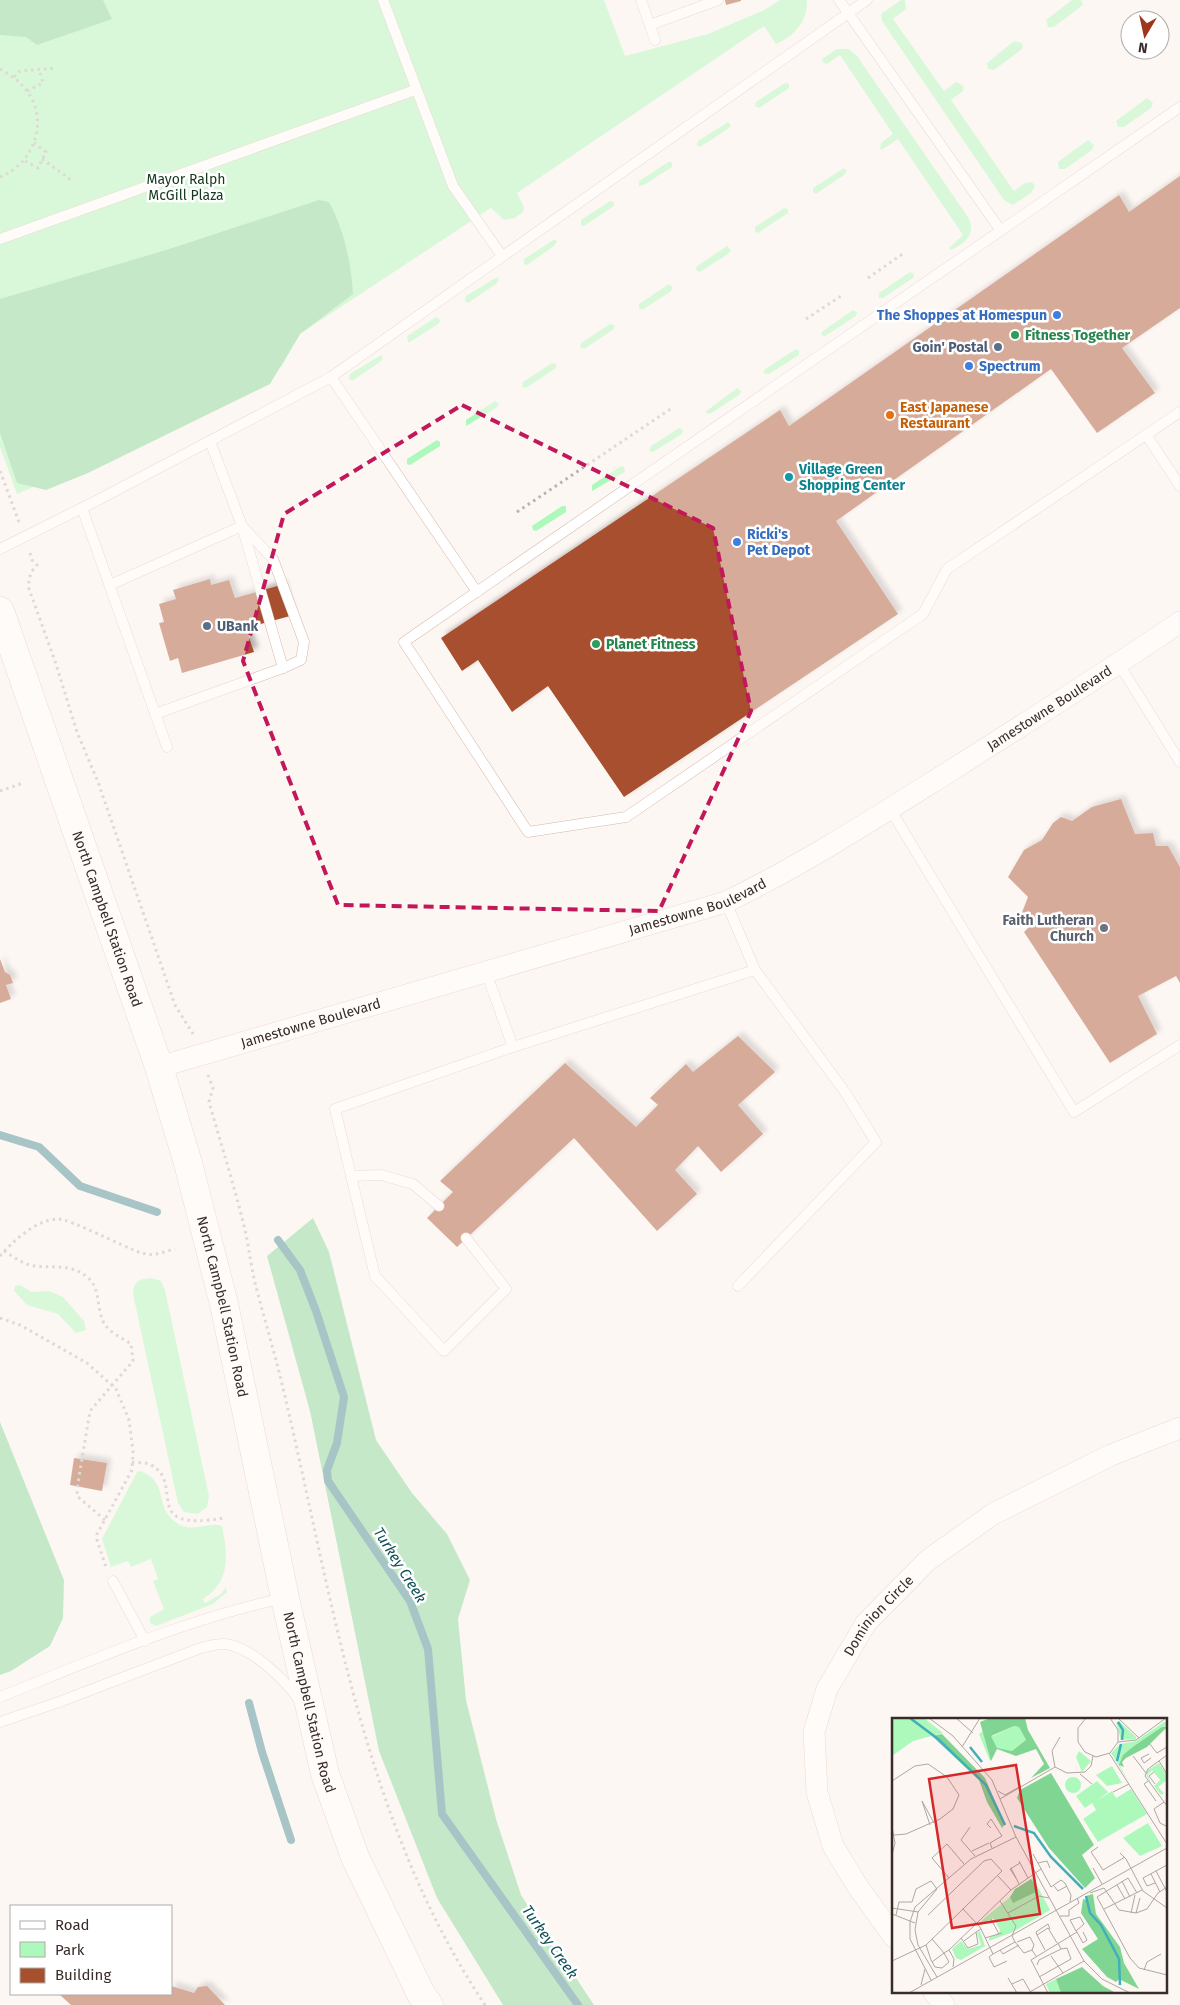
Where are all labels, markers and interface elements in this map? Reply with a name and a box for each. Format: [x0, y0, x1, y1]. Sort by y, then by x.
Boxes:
north arrow [1120, 10, 1170, 60]
text: N [1137, 38, 1149, 56]
park label: Mayor Ralph McGill Plaza [147, 171, 225, 204]
place label: The Shoppes at Homespun [877, 307, 1047, 324]
marker: The Shoppes at Homespun [1051, 309, 1063, 321]
place label: Fitness Together [1025, 327, 1131, 344]
marker: Fitness Together [1009, 329, 1021, 341]
place label: Goin' Postal [912, 339, 989, 356]
marker: Goin' Postal [992, 341, 1004, 353]
place label: Spectrum [979, 358, 1041, 375]
marker: Spectrum [963, 360, 975, 372]
place label: East Japanese Restaurant [900, 399, 989, 432]
marker: East Japanese Restaurant [884, 409, 896, 421]
place label: Village Green Shopping Center [798, 461, 905, 494]
marker: Village Green Shopping Center [783, 471, 795, 483]
place label: Ricki's Pet Depot [747, 526, 811, 559]
marker: Ricki's Pet Depot [731, 536, 743, 548]
place label: UBank [217, 618, 259, 635]
marker: UBank [201, 620, 213, 632]
place label: Planet Fitness [606, 636, 696, 653]
marker: Planet Fitness [590, 638, 602, 650]
street label: Jamestowne Boulevard [984, 662, 1115, 754]
street label: North Campbell Station Road [68, 829, 145, 1009]
street label: Jamestowne Boulevard [627, 875, 769, 939]
place label: Faith Lutheran Church [1003, 912, 1094, 945]
marker: Faith Lutheran Church [1098, 922, 1110, 934]
street label: Jamestowne Boulevard [239, 995, 383, 1052]
street label: North Campbell Station Road [193, 1214, 251, 1399]
water label: Turkey Creek [370, 1524, 430, 1606]
street label: Dominion Circle [840, 1572, 917, 1659]
street label: North Campbell Station Road [279, 1610, 339, 1795]
inset map [892, 1718, 1168, 1992]
water label: Turkey Creek [518, 1902, 582, 1982]
legend [10, 1905, 172, 1995]
text: Road [55, 1916, 90, 1934]
text: Park [55, 1941, 85, 1959]
text: Building [55, 1966, 111, 1984]

